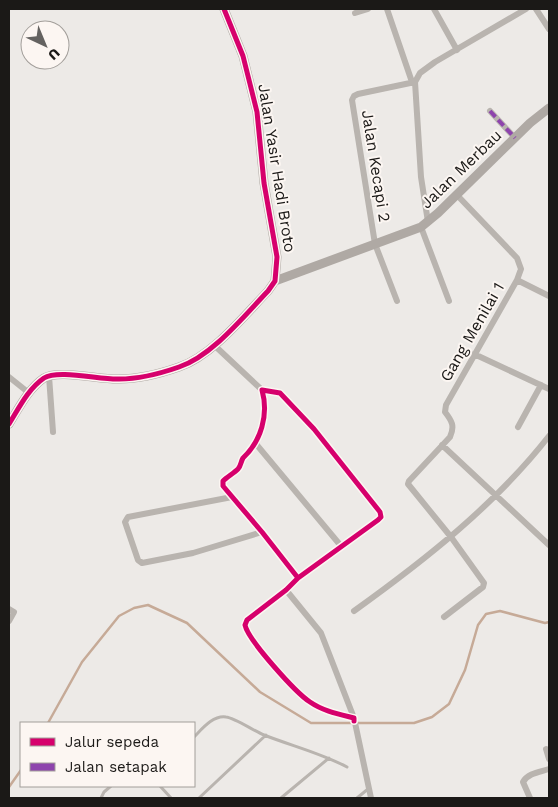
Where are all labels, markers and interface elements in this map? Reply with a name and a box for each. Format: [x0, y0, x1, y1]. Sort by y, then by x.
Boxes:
north arrow [20, 20, 70, 70]
text: U [45, 45, 63, 64]
street label: Jalan Yasir Hadi Broto [254, 82, 300, 254]
street label: Jalan Kecapi 2 [358, 109, 394, 223]
street label: Jalan Merbau [416, 126, 506, 212]
street label: Gang Menilai 1 [436, 279, 508, 385]
legend [20, 722, 195, 787]
text: Jalur sepeda [65, 733, 159, 751]
text: Jalan setapak [65, 758, 167, 776]

